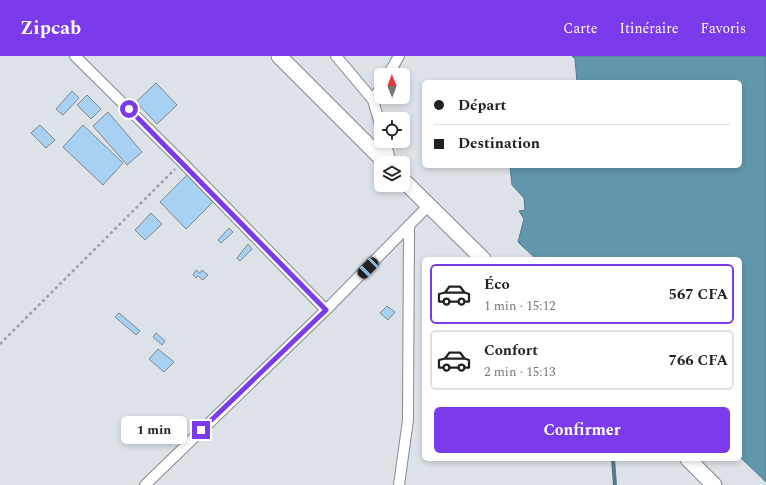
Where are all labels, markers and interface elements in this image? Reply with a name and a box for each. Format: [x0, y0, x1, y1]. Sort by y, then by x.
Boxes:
text: Zipcab [20, 14, 81, 43]
text: Carte [563, 18, 598, 39]
text: Itinéraire [620, 18, 679, 39]
text: Favoris [701, 18, 746, 39]
north arrow [374, 68, 410, 104]
map controls [374, 68, 410, 192]
text: Départ [458, 94, 506, 117]
route start [120, 100, 138, 118]
button: locate [374, 112, 410, 148]
text: Destination [458, 132, 540, 155]
button: layers [374, 156, 410, 192]
car [355, 255, 381, 281]
text: Éco [484, 273, 510, 296]
icon: car [436, 276, 472, 312]
text: 567 CFA [669, 283, 728, 306]
text: 1 min · 15:12 [484, 296, 556, 316]
text: Confort [484, 339, 538, 362]
icon: car [436, 342, 472, 378]
text: 766 CFA [669, 349, 728, 372]
text: 2 min · 15:13 [484, 362, 556, 382]
button: Confirmer [434, 407, 730, 453]
callout: 1 min [121, 416, 187, 444]
text: 1 min [137, 420, 171, 440]
route end [192, 421, 210, 439]

